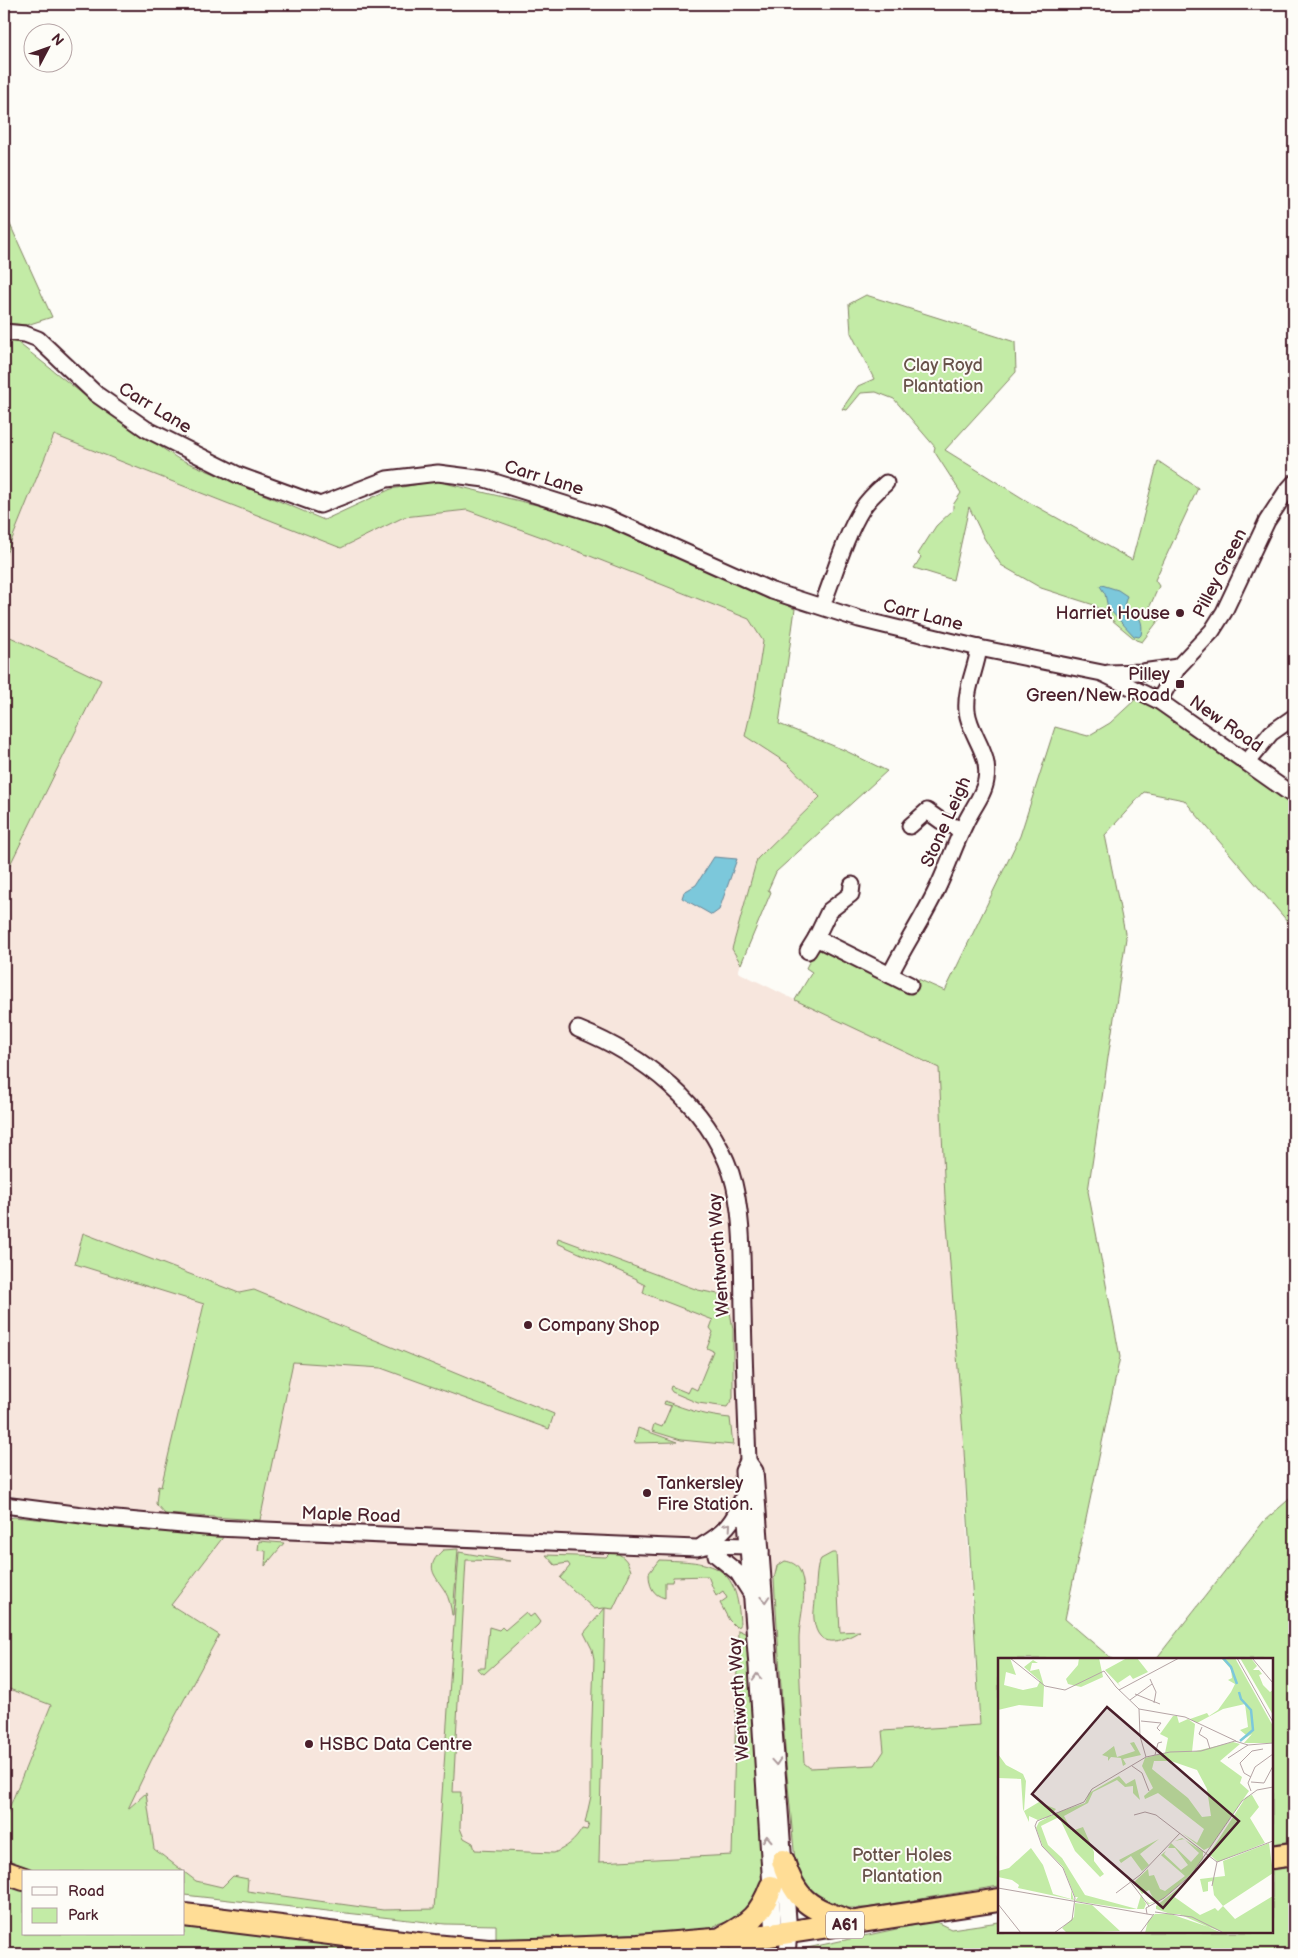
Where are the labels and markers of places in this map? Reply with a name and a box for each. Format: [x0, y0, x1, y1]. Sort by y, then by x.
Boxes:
place label: Harriet House [1056, 603, 1170, 624]
marker: Harriet House [1174, 607, 1186, 619]
place label: Pilley Green/New Road [1026, 664, 1171, 706]
marker: Pilley Green/New Road [1174, 678, 1186, 690]
place label: Company Shop [538, 1315, 660, 1336]
marker: Company Shop [522, 1319, 534, 1331]
place label: Tankersley Fire Station. [657, 1473, 753, 1515]
marker: Tankersley Fire Station. [641, 1487, 653, 1499]
place label: HSBC Data Centre [319, 1734, 472, 1755]
marker: HSBC Data Centre [303, 1738, 315, 1750]

